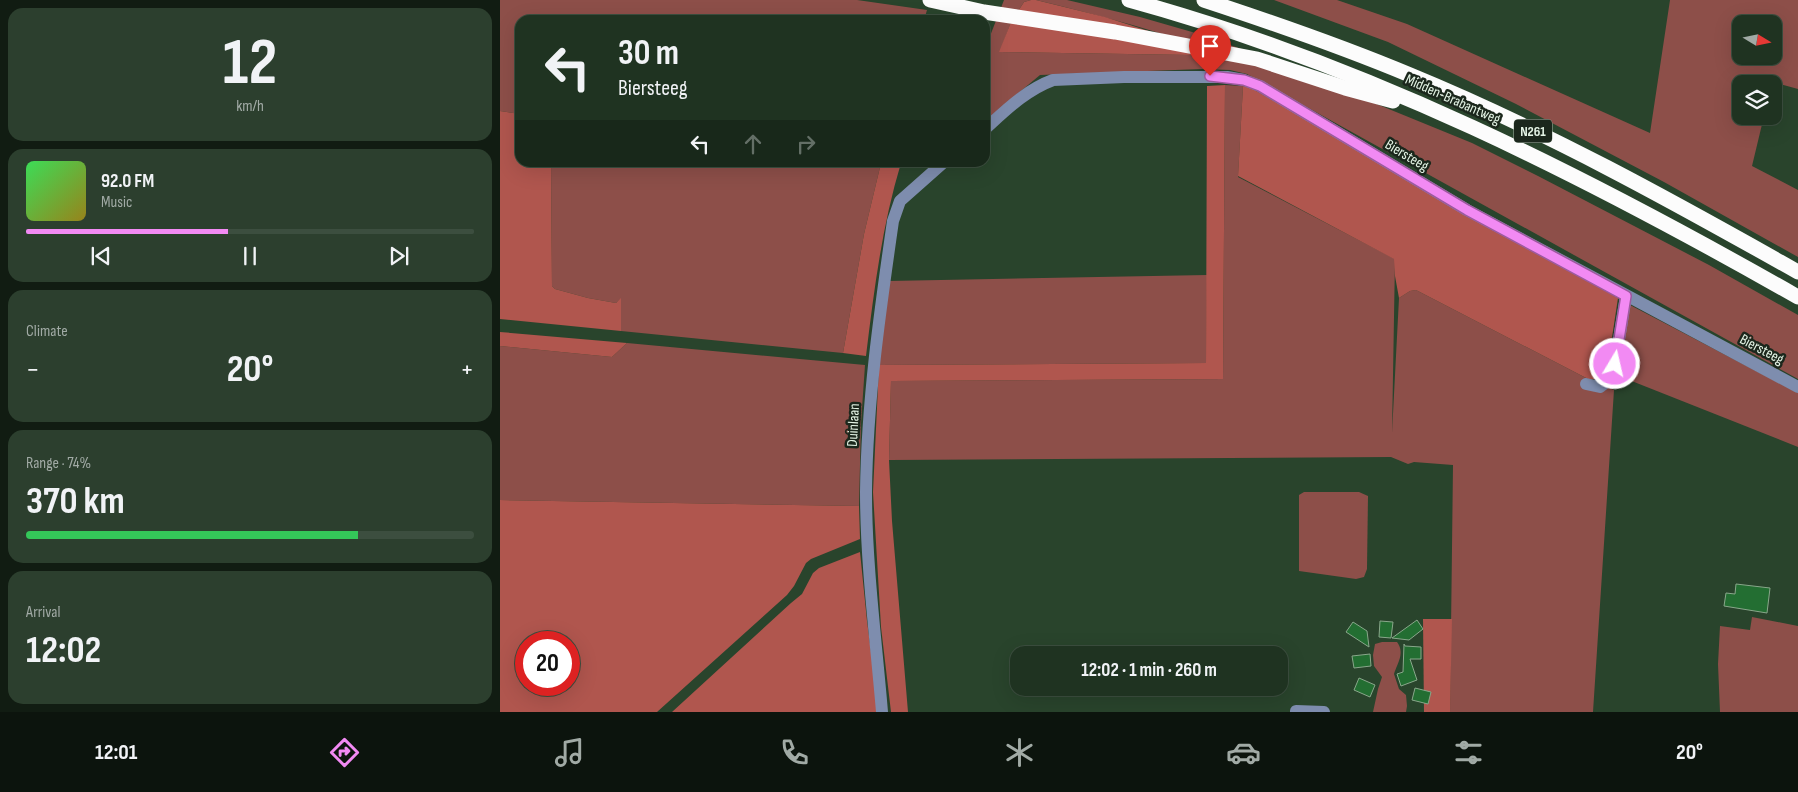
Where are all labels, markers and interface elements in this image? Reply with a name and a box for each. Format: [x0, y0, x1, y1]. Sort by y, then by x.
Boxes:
north arrow [1732, 15, 1782, 65]
map controls [1732, 15, 1782, 125]
text: 12 [223, 25, 277, 103]
pin [1189, 25, 1231, 76]
text: 30 m [618, 32, 679, 75]
icon: arrive [1196, 32, 1224, 60]
icon: left [535, 35, 600, 100]
street label: Midden-Brabantweg [1402, 70, 1503, 129]
text: Biersteeg [618, 75, 688, 102]
button: layers [1732, 75, 1782, 125]
text: km/h [236, 97, 264, 116]
road number: N261 [1514, 120, 1552, 142]
icon: left [686, 130, 714, 158]
icon: ahead [739, 130, 767, 158]
icon: right [792, 130, 820, 158]
street label: Biersteeg [1382, 135, 1432, 176]
text: 92.0 FM [101, 170, 154, 193]
text: Music [101, 193, 132, 212]
icon: previous [87, 242, 115, 270]
icon: pause [236, 242, 264, 270]
icon: next [385, 242, 413, 270]
text: Climate [26, 322, 68, 341]
street label: Biersteeg [1736, 330, 1787, 369]
position arrow [1588, 337, 1640, 389]
text: 20° [227, 347, 273, 392]
text: − [26, 353, 40, 386]
text: + [460, 353, 474, 386]
street label: Duinlaan [843, 403, 864, 447]
text: Range · 74% [26, 454, 91, 473]
text: 370 km [26, 479, 125, 524]
text: Arrival [26, 603, 60, 622]
text: 12:02 [26, 628, 101, 673]
speed limit sign: 20 [515, 631, 580, 696]
text: 12:02 · 1 min · 260 m [1081, 659, 1217, 682]
icon: directions [327, 735, 362, 770]
icon: music [552, 735, 587, 770]
icon: phone [777, 735, 812, 770]
icon: climate [1002, 735, 1037, 770]
icon: car [1226, 735, 1261, 770]
icon: filters [1451, 735, 1486, 770]
text: 12:01 [95, 739, 137, 766]
text: 20° [1676, 739, 1703, 766]

